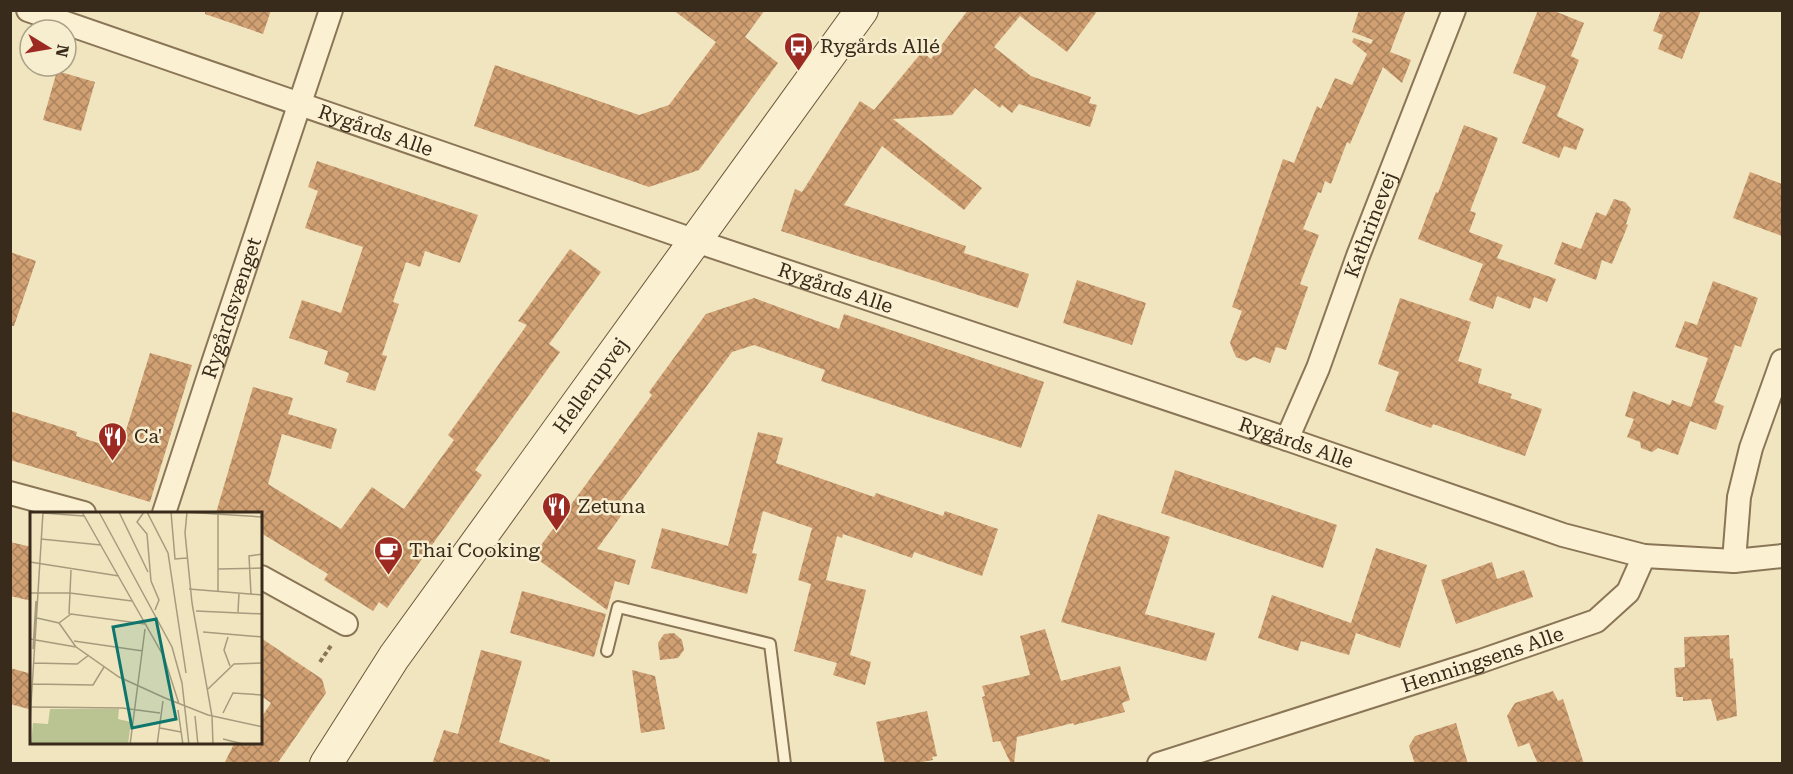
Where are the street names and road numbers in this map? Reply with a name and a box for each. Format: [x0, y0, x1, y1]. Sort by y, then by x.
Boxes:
street label: Rygårds Alle [315, 99, 436, 161]
street label: Kathrinevej [1339, 168, 1402, 281]
street label: Rygårdsvænget [197, 234, 266, 381]
street label: Rygårds Alle [775, 257, 896, 318]
street label: Hellerupvej [548, 333, 633, 438]
street label: Rygårds Alle [1236, 412, 1357, 473]
street label: Henningsens Alle [1399, 621, 1567, 698]

